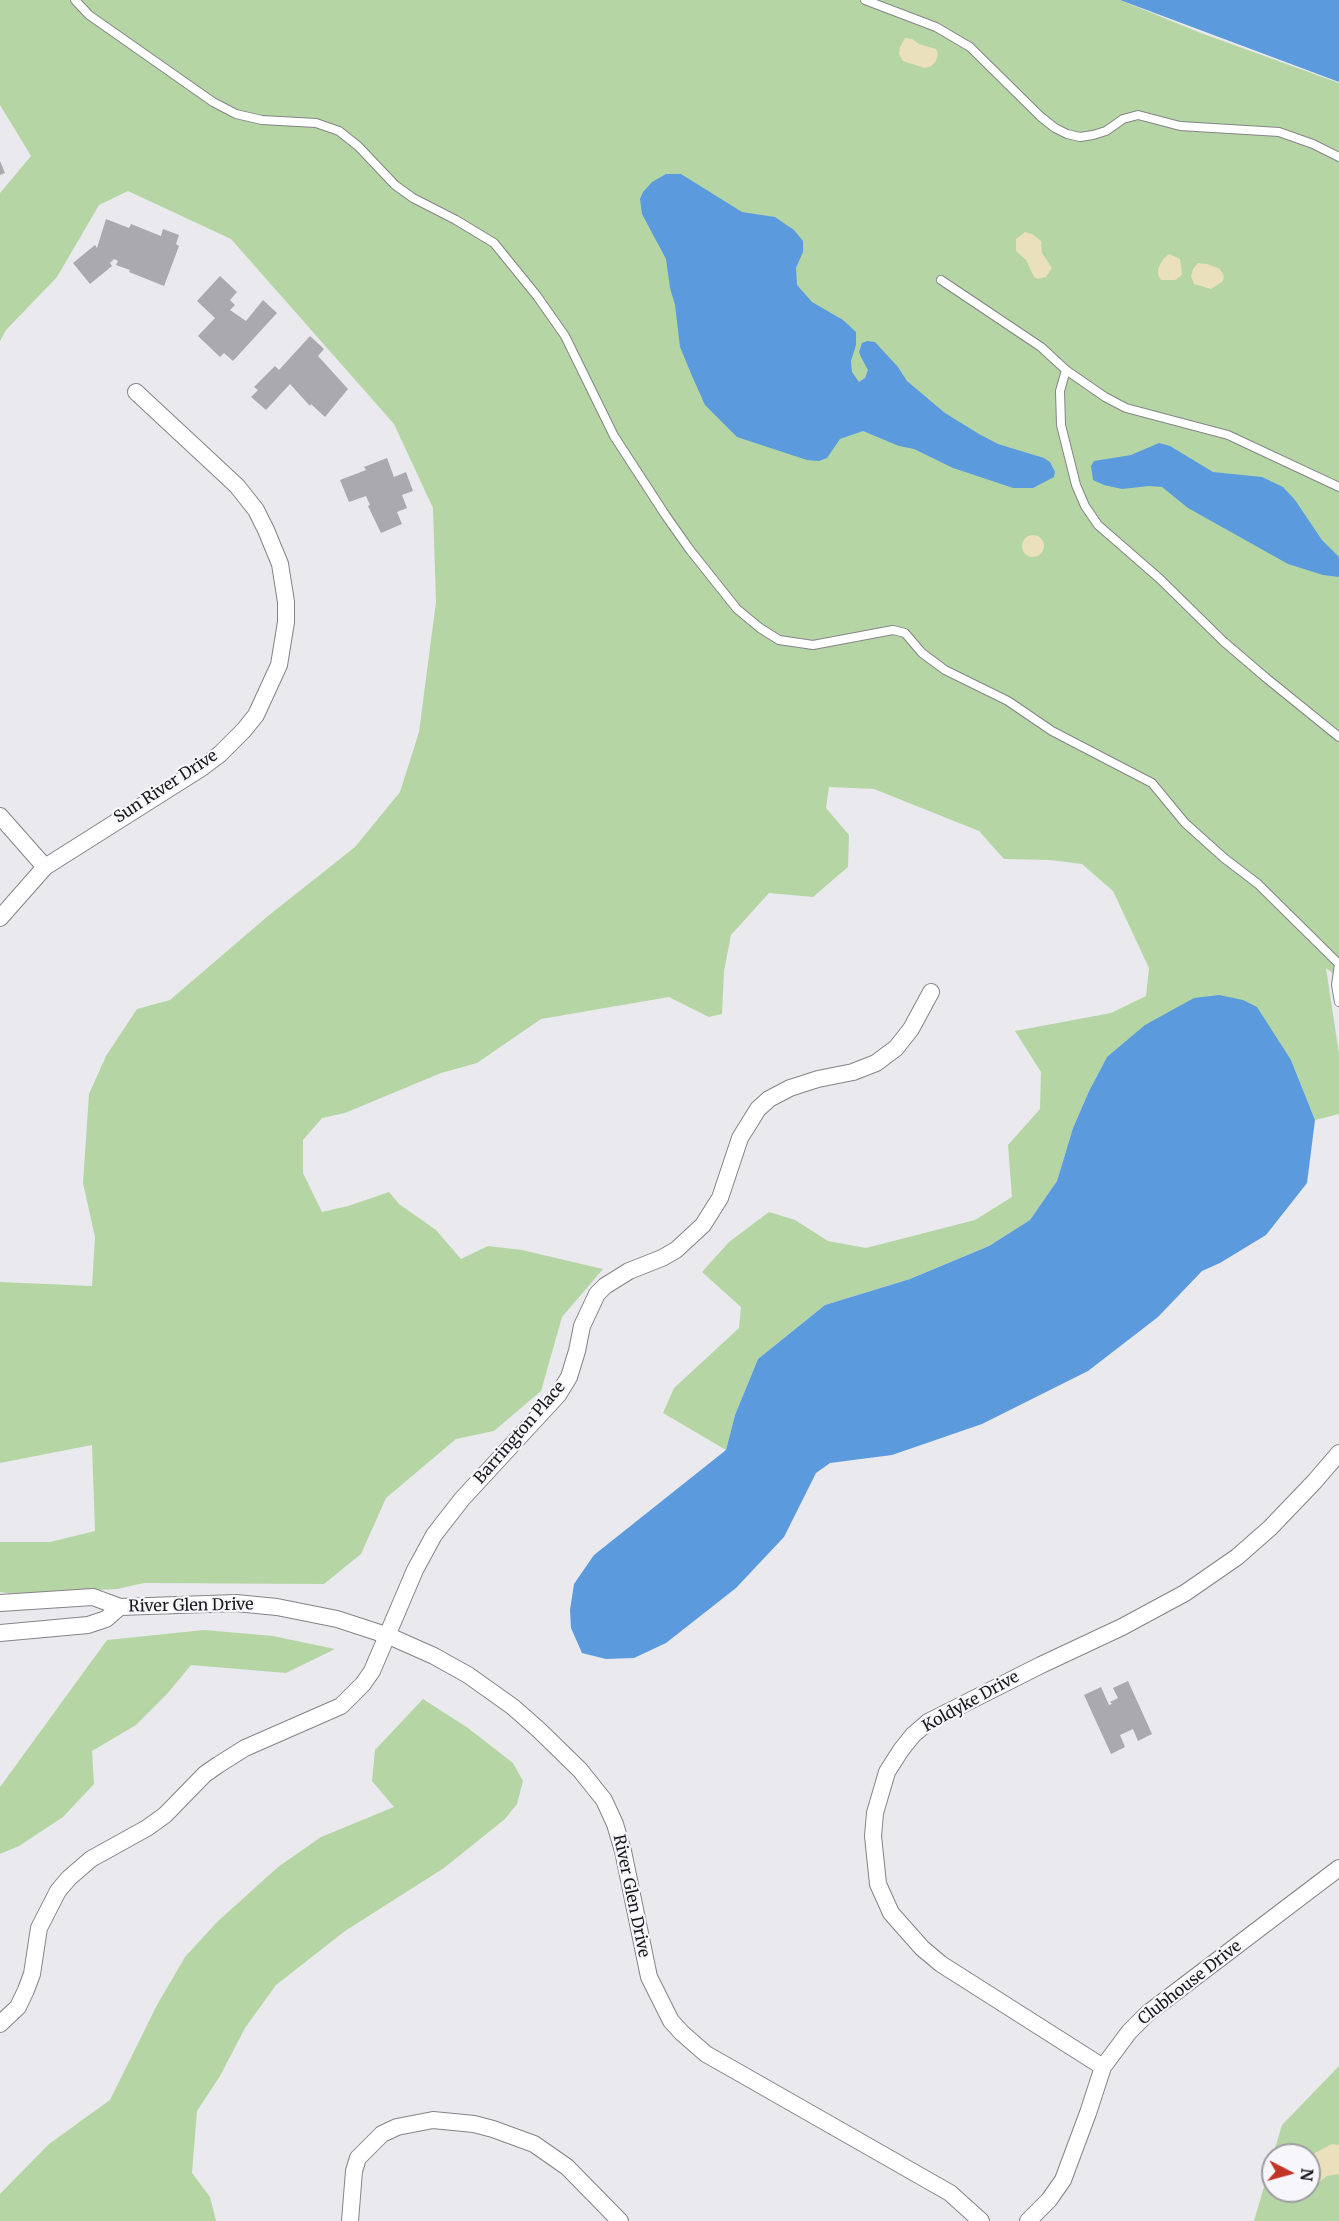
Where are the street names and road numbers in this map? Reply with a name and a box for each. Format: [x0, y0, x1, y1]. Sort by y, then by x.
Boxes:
street label: Sun River Drive [111, 746, 221, 828]
street label: Barrington Place [470, 1378, 570, 1488]
street label: River Glen Drive [128, 1595, 254, 1617]
street label: Koldyke Drive [919, 1668, 1023, 1736]
street label: River Glen Drive [609, 1833, 653, 1959]
street label: Clubhouse Drive [1135, 1937, 1245, 2029]

